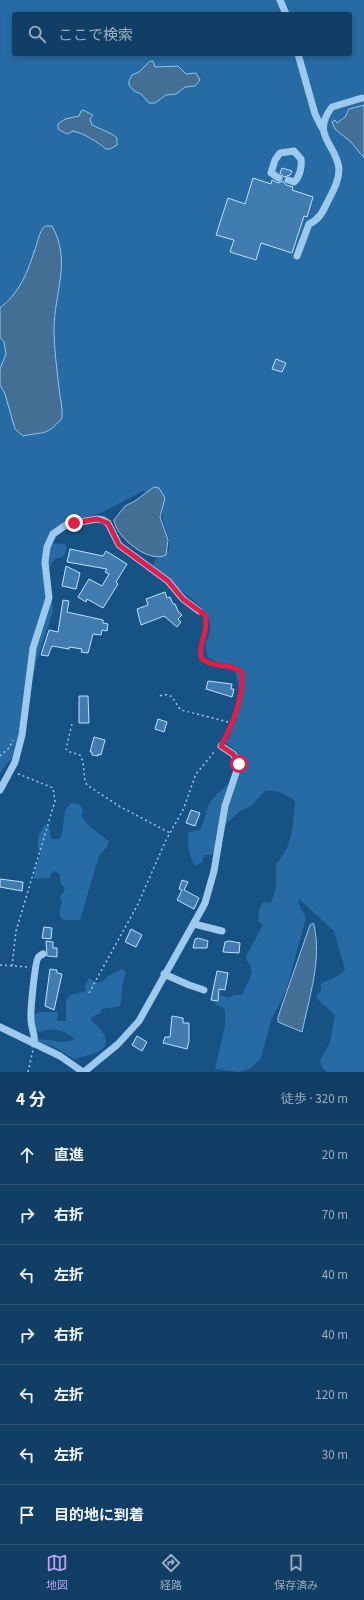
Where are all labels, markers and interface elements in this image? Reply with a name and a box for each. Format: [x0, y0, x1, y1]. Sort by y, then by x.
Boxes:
search box [12, 12, 352, 56]
icon: search [26, 23, 48, 45]
text: ここで検索 [58, 25, 133, 46]
route end [65, 514, 83, 532]
route start [230, 755, 248, 773]
text: 4 分 [16, 1088, 45, 1112]
text: 徒歩 · 320 m [281, 1090, 348, 1108]
icon: ahead [16, 1144, 38, 1166]
text: 直進 [54, 1145, 84, 1166]
text: 20 m [322, 1146, 348, 1164]
icon: right [16, 1204, 38, 1226]
text: 右折 [54, 1205, 84, 1226]
text: 70 m [322, 1206, 348, 1224]
icon: left [16, 1264, 38, 1286]
text: 左折 [54, 1265, 84, 1286]
text: 40 m [322, 1266, 348, 1284]
icon: right [16, 1324, 38, 1346]
text: 右折 [54, 1325, 84, 1346]
text: 40 m [322, 1326, 348, 1344]
icon: left [16, 1384, 38, 1406]
text: 左折 [54, 1385, 84, 1406]
text: 120 m [315, 1386, 348, 1404]
icon: left [16, 1444, 38, 1466]
text: 左折 [54, 1445, 84, 1466]
text: 30 m [322, 1446, 348, 1464]
icon: arrive [16, 1504, 38, 1526]
text: 目的地に到着 [54, 1505, 144, 1526]
tab: 地図 [46, 1552, 68, 1593]
tab: 経路 [160, 1552, 182, 1593]
tab: 保存済み [274, 1552, 318, 1593]

